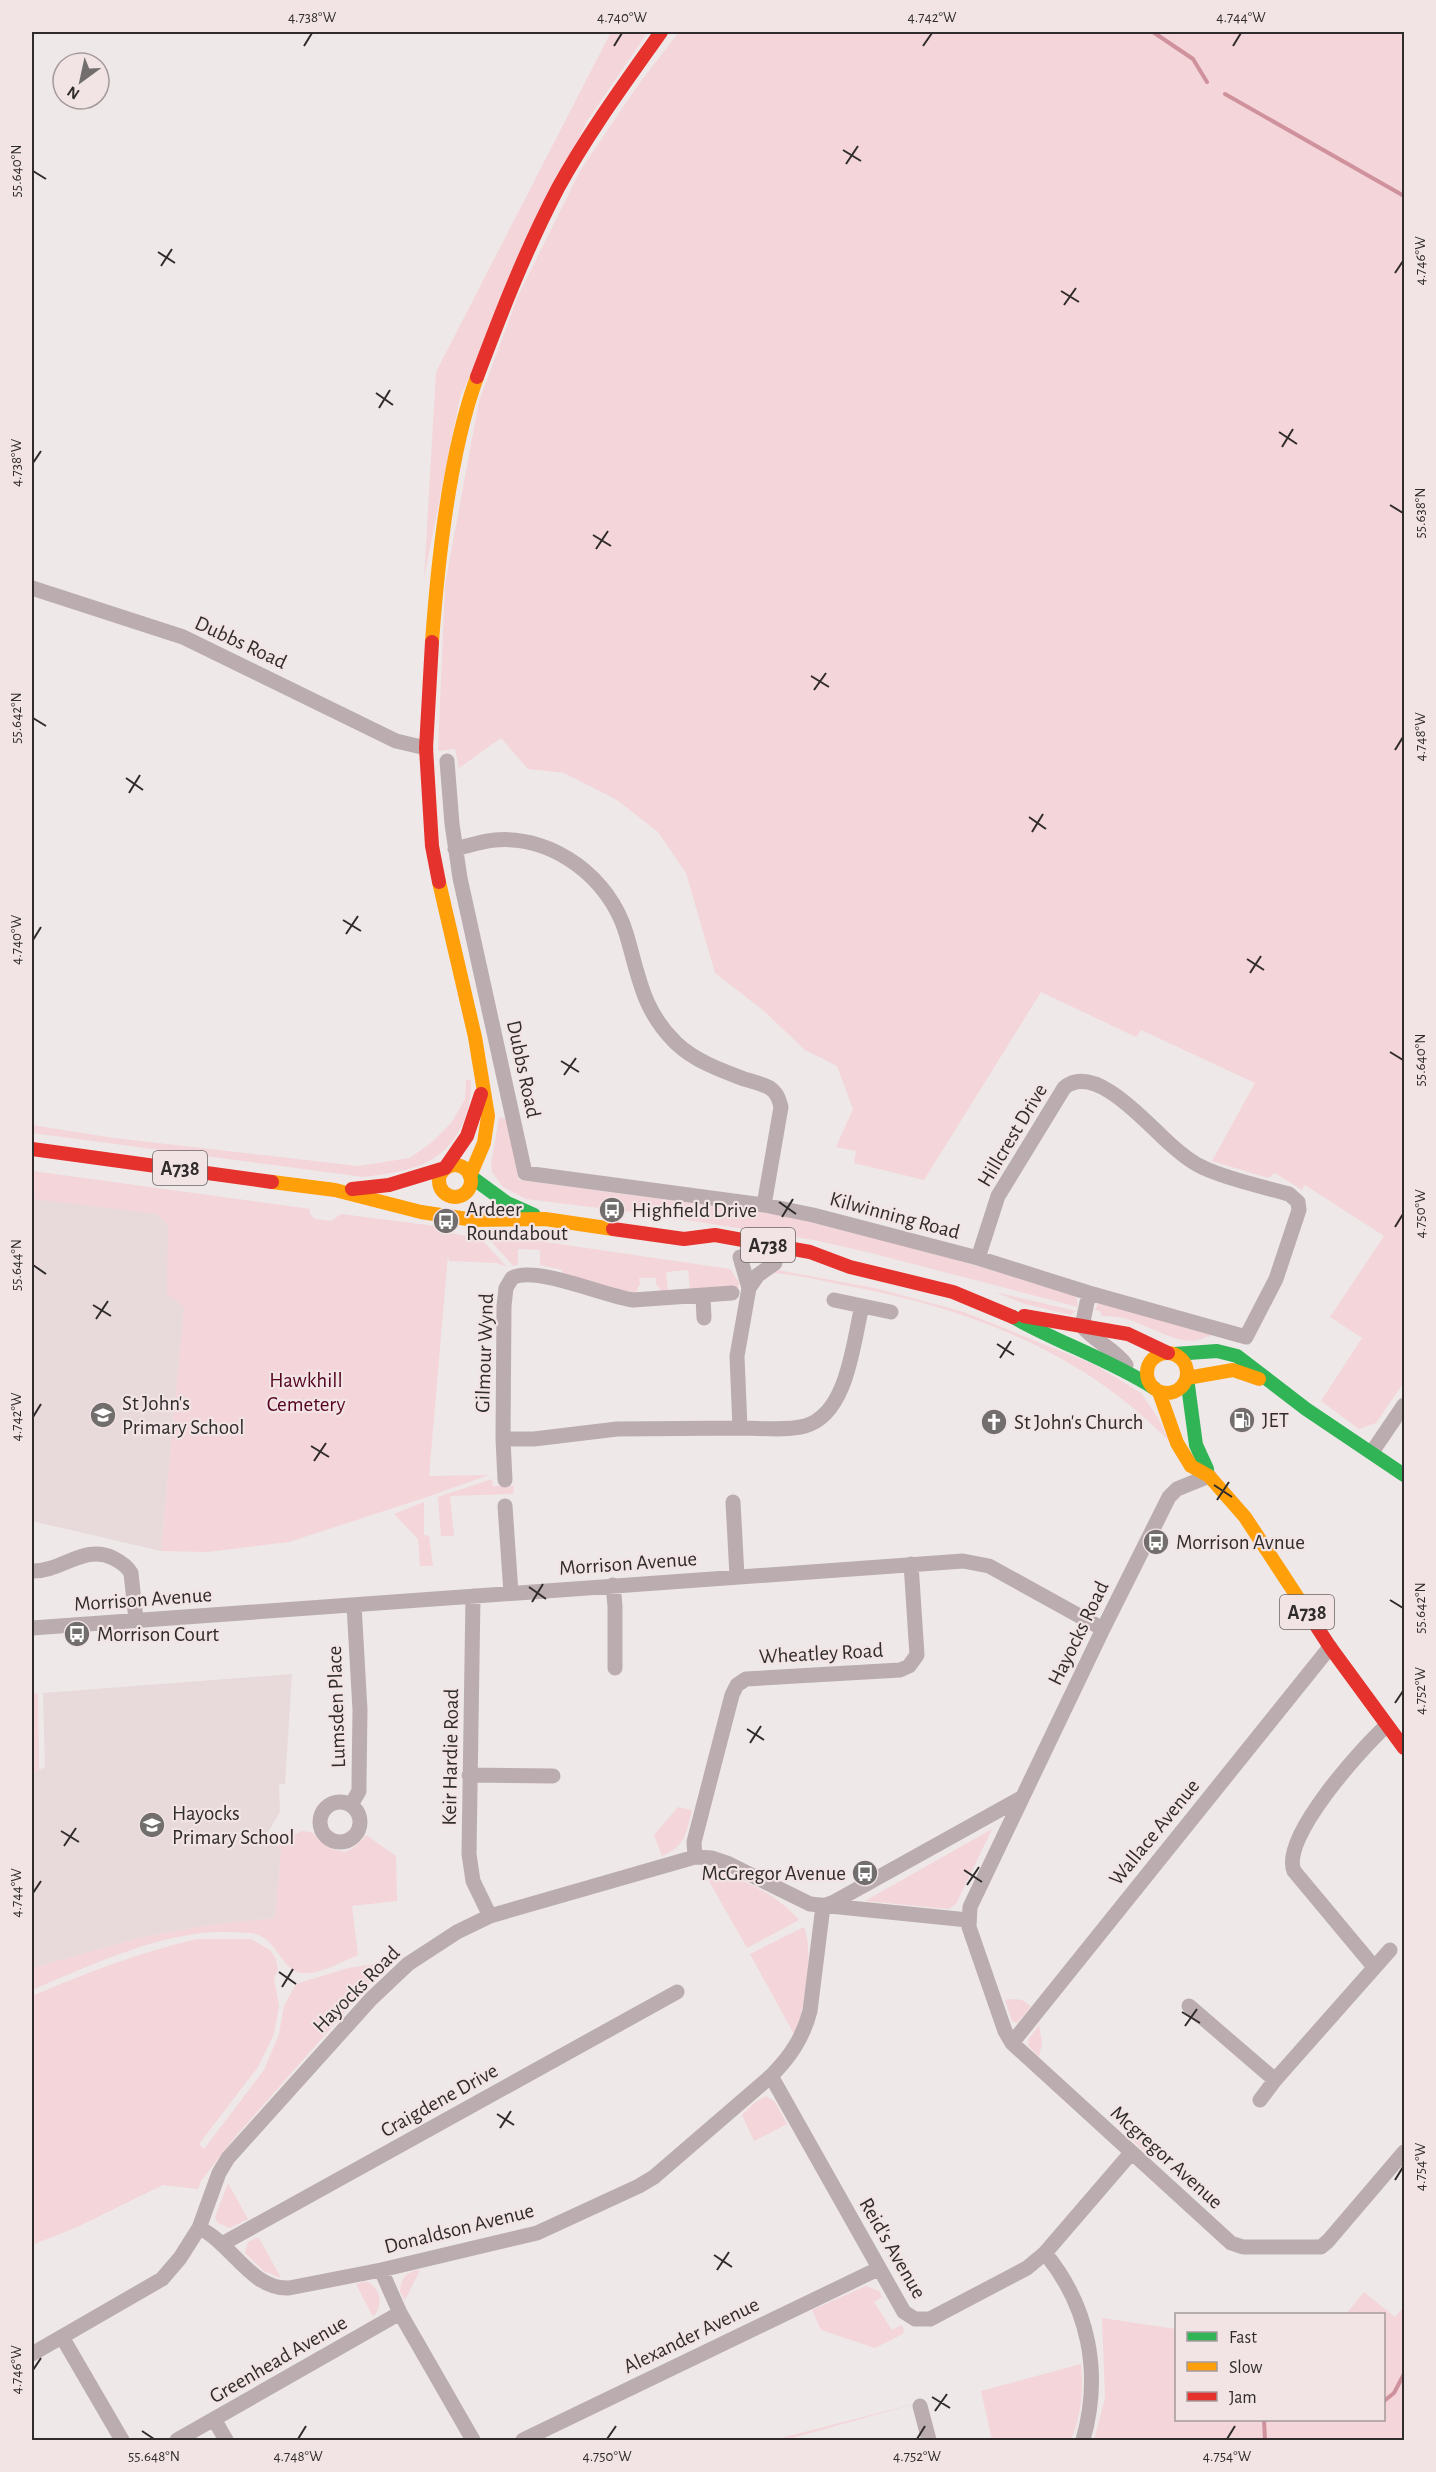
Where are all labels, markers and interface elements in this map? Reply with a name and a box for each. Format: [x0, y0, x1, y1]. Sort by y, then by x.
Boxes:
text: 4.738°W [288, 10, 337, 25]
text: 4.740°W [597, 10, 648, 25]
text: 4.742°W [908, 10, 957, 25]
text: 4.744°W [1216, 10, 1266, 25]
north arrow [51, 51, 111, 111]
text: N [64, 83, 82, 102]
text: 55.640°N [9, 145, 24, 197]
text: 4.746°W [1413, 236, 1428, 286]
text: 4.738°W [9, 438, 24, 487]
text: 55.638°N [1413, 488, 1428, 538]
street label: Dubbs Road [192, 612, 290, 673]
text: 55.642°N [9, 692, 24, 744]
text: 4.748°W [1413, 712, 1428, 762]
text: 4.740°W [9, 914, 24, 965]
street label: Dubbs Road [503, 1019, 544, 1120]
text: 55.640°N [1413, 1034, 1428, 1086]
street label: Hillcrest Drive [974, 1080, 1051, 1190]
road number: A738 [153, 1151, 207, 1185]
street label: Kilwinning Road [828, 1188, 962, 1243]
text: 4.750°W [1413, 1189, 1428, 1239]
bus stop icon: Highfield Drive [597, 1195, 627, 1225]
place label: Ardeer Roundabout [466, 1199, 568, 1244]
place label: Highfield Drive [632, 1200, 757, 1221]
bus stop icon: Ardeer Roundabout [431, 1206, 461, 1236]
road number: A738 [741, 1228, 795, 1262]
text: 55.644°N [9, 1239, 24, 1291]
street label: Gilmour Wynd [472, 1293, 497, 1413]
park label: Hawkhill Cemetery [267, 1370, 345, 1415]
text: 4.742°W [9, 1392, 24, 1441]
place label: St John's Primary School [122, 1393, 245, 1438]
school or university icon: St John's Primary School [88, 1400, 118, 1430]
fuel station icon: JET [1227, 1405, 1257, 1435]
church icon: St John's Church [979, 1407, 1009, 1437]
place label: JET [1262, 1410, 1289, 1431]
place label: St John's Church [1014, 1412, 1144, 1433]
bus stop icon: Morrison Avnue [1141, 1527, 1171, 1557]
place label: Morrison Avnue [1176, 1532, 1305, 1553]
street label: Morrison Avenue [558, 1548, 698, 1579]
street label: Hayocks Road [1044, 1578, 1113, 1689]
text: 55.642°N [1413, 1582, 1428, 1634]
street label: Morrison Avenue [73, 1584, 213, 1615]
road number: A738 [1280, 1595, 1334, 1629]
bus stop icon: Morrison Court [62, 1619, 92, 1649]
place label: Morrison Court [97, 1624, 219, 1645]
street label: Wheatley Road [758, 1640, 884, 1667]
street label: Lumsden Place [324, 1646, 349, 1768]
text: 4.752°W [1413, 1666, 1428, 1715]
street label: Keir Hardie Road [439, 1688, 462, 1826]
street label: Wallace Avenue [1105, 1775, 1203, 1889]
place label: Hayocks Primary School [172, 1803, 295, 1848]
school or university icon: Hayocks Primary School [137, 1810, 167, 1840]
bus stop icon: McGregor Avenue [850, 1858, 880, 1888]
place label: McGregor Avenue [702, 1863, 846, 1884]
text: 4.744°W [9, 1868, 24, 1918]
street label: Hayocks Road [309, 1942, 404, 2037]
street label: Craigdene Drive [377, 2060, 501, 2141]
street label: Mcgregor Avenue [1107, 2102, 1227, 2213]
text: 4.754°W [1413, 2142, 1428, 2191]
street label: Reid's Avenue [855, 2194, 930, 2302]
street label: Donaldson Avenue [382, 2200, 536, 2257]
street label: Alexander Avenue [620, 2294, 762, 2377]
street label: Greenhead Avenue [206, 2312, 351, 2407]
legend [1175, 2313, 1385, 2421]
text: Fast [1229, 2329, 1257, 2347]
text: 4.746°W [9, 2345, 24, 2395]
text: Slow [1229, 2359, 1262, 2377]
text: Jam [1229, 2389, 1257, 2407]
text: 55.648°N [128, 2449, 180, 2464]
text: 4.748°W [273, 2449, 323, 2464]
text: 4.750°W [582, 2449, 632, 2464]
text: 4.752°W [893, 2449, 942, 2464]
text: 4.754°W [1203, 2449, 1252, 2464]

